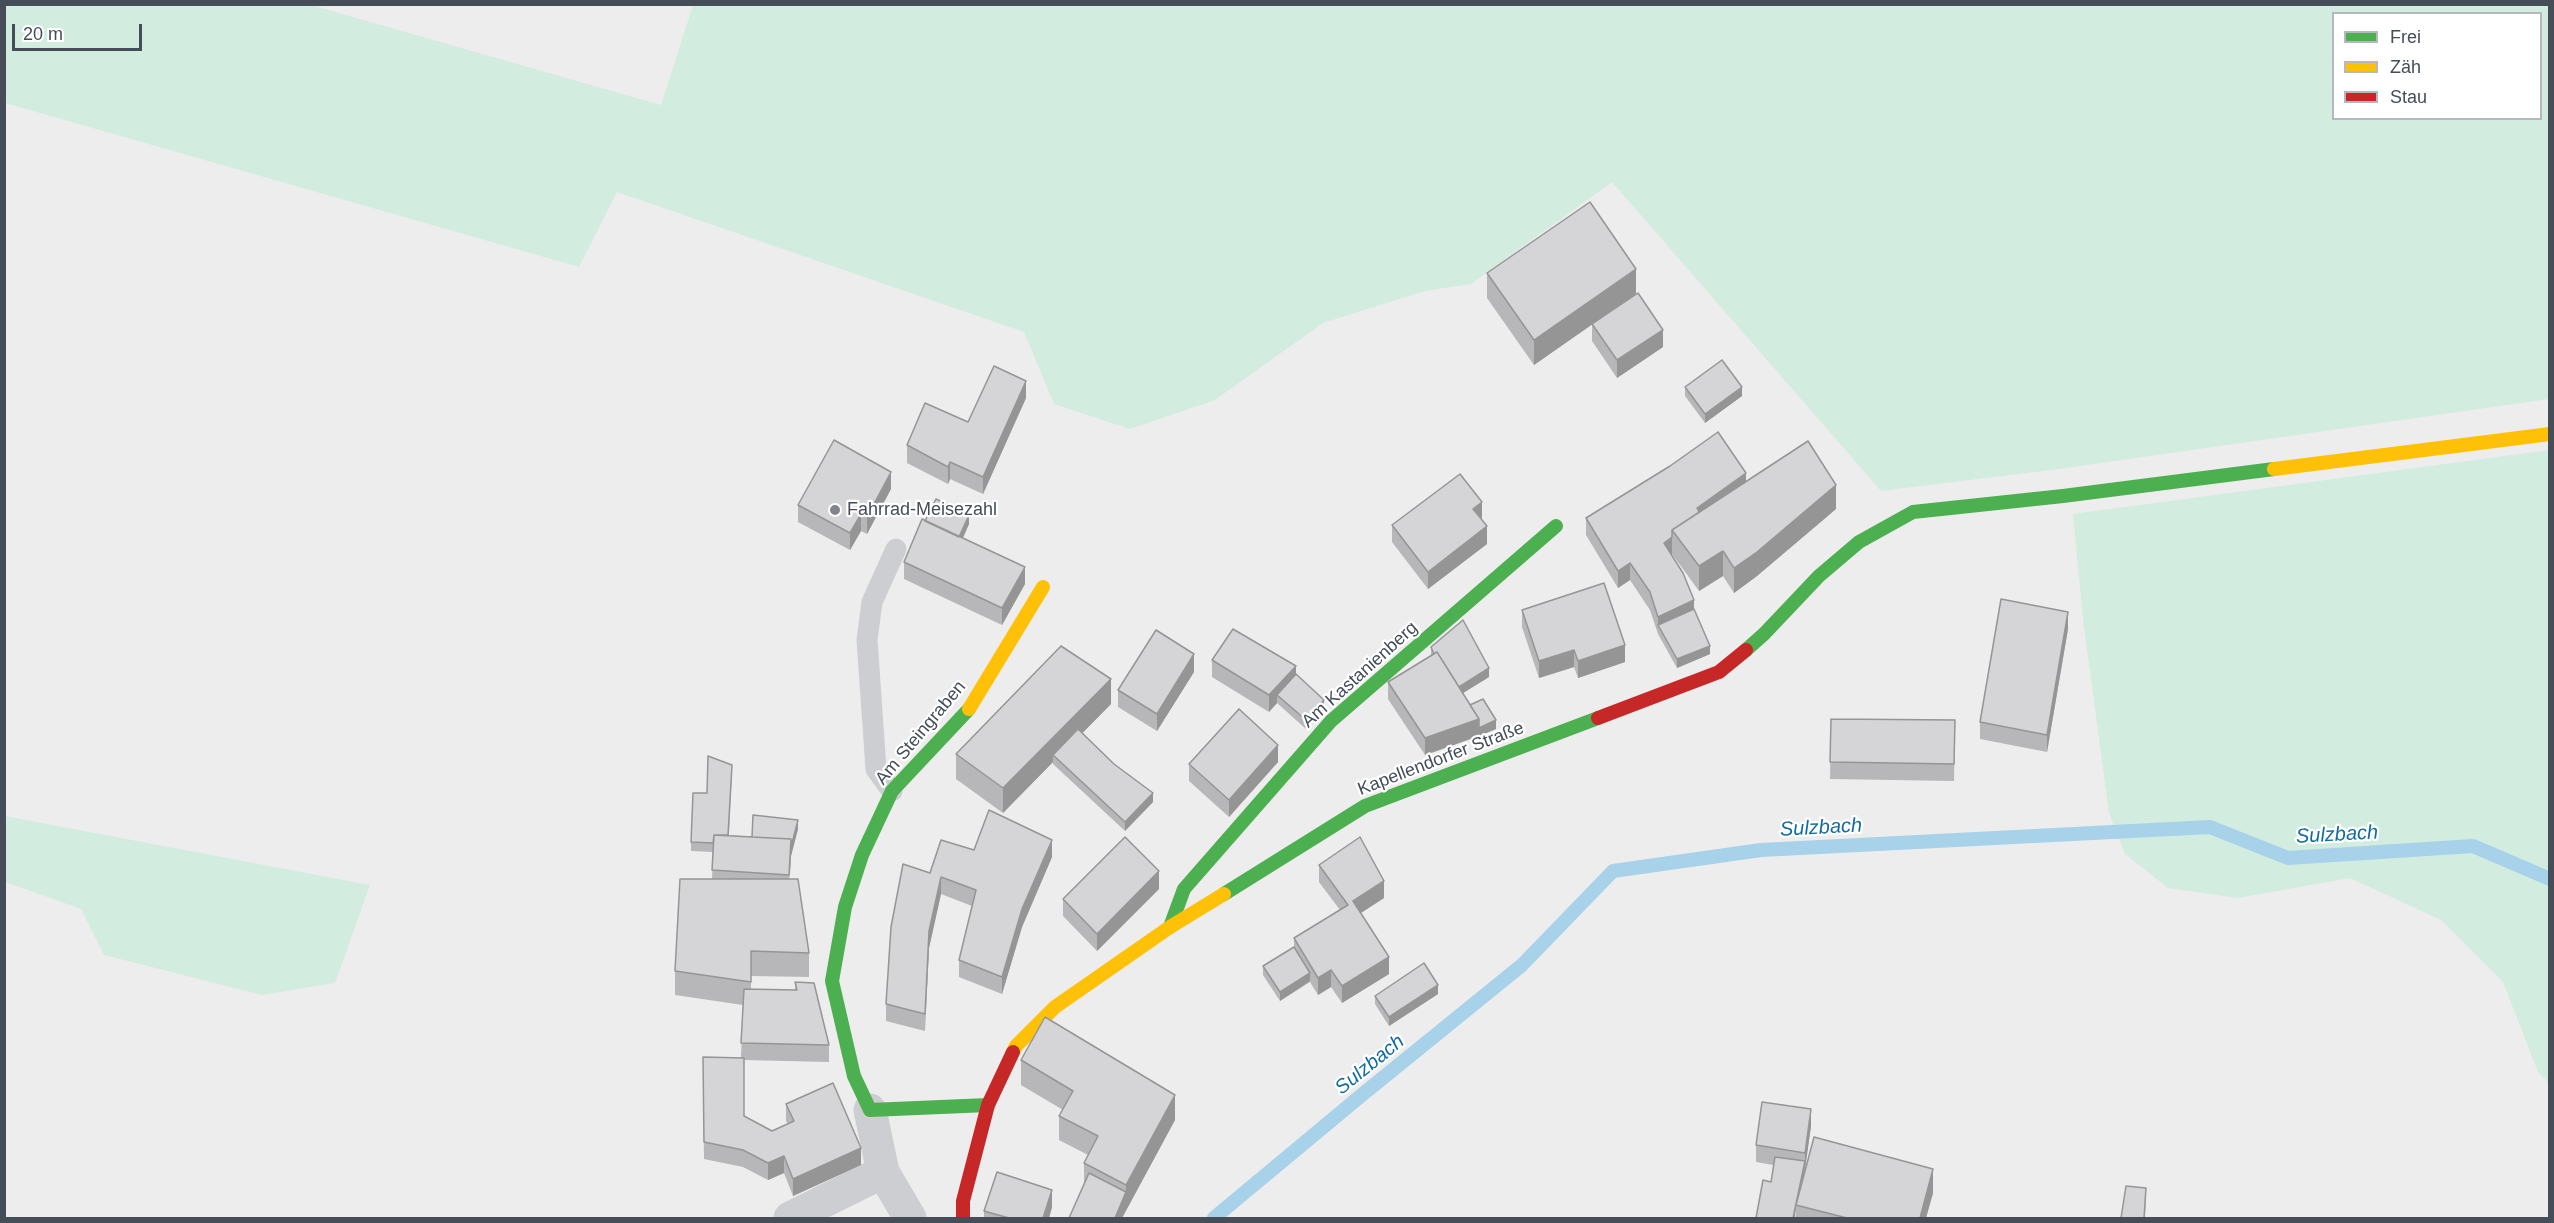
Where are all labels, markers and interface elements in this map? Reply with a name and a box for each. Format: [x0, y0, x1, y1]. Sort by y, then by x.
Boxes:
scale bar [15, 12, 146, 50]
legend [2332, 12, 2542, 120]
text: 20 m [23, 24, 63, 44]
text: Frei [2390, 27, 2421, 47]
text: Zäh [2390, 57, 2421, 77]
text: Stau [2390, 87, 2427, 107]
place label: Fahrrad-Meisezahl [847, 499, 997, 521]
marker: Fahrrad-Meisezahl [828, 503, 842, 517]
street label: Am Kastanienberg [1298, 617, 1422, 733]
street label: Am Steingraben [871, 677, 971, 789]
street label: Kapellendorfer Straße [1355, 717, 1527, 801]
water label: Sulzbach [1779, 814, 1863, 842]
water label: Sulzbach [2295, 821, 2379, 849]
water label: Sulzbach [1330, 1030, 1410, 1100]

